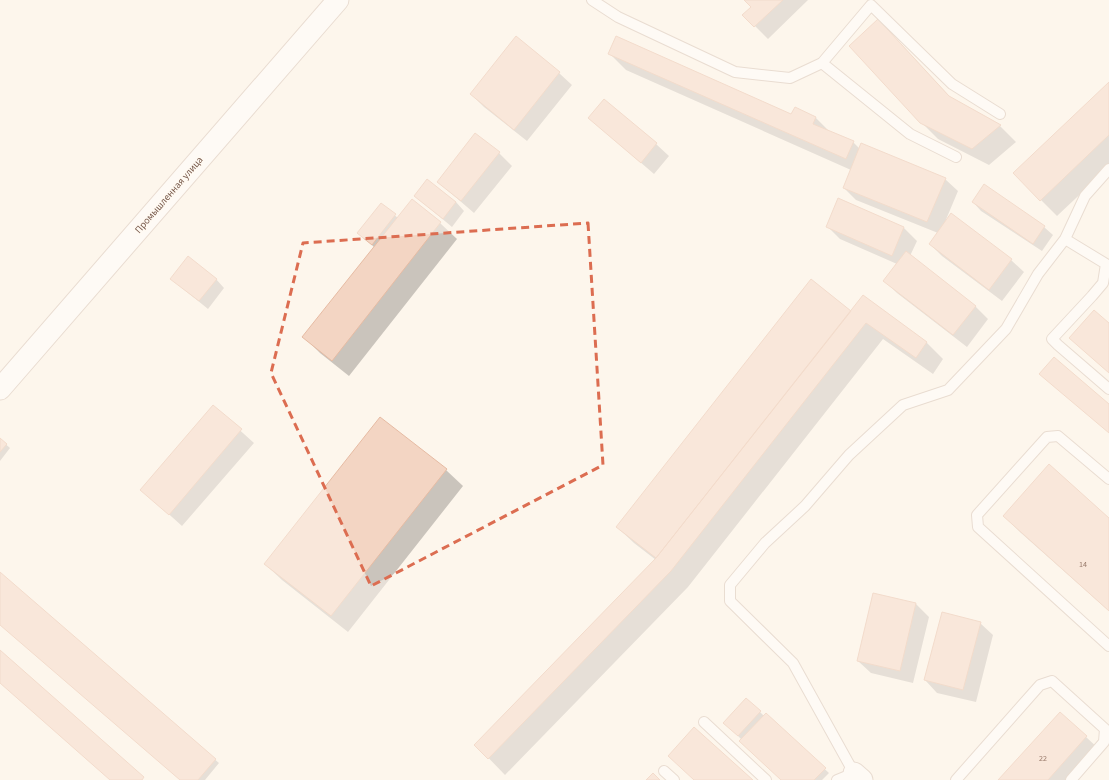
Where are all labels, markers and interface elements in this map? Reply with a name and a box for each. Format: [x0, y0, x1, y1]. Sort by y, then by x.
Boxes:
street label: Промышленная улица [132, 153, 206, 237]
house number: 14 [1079, 559, 1087, 570]
house number: 22 [1039, 753, 1047, 764]

